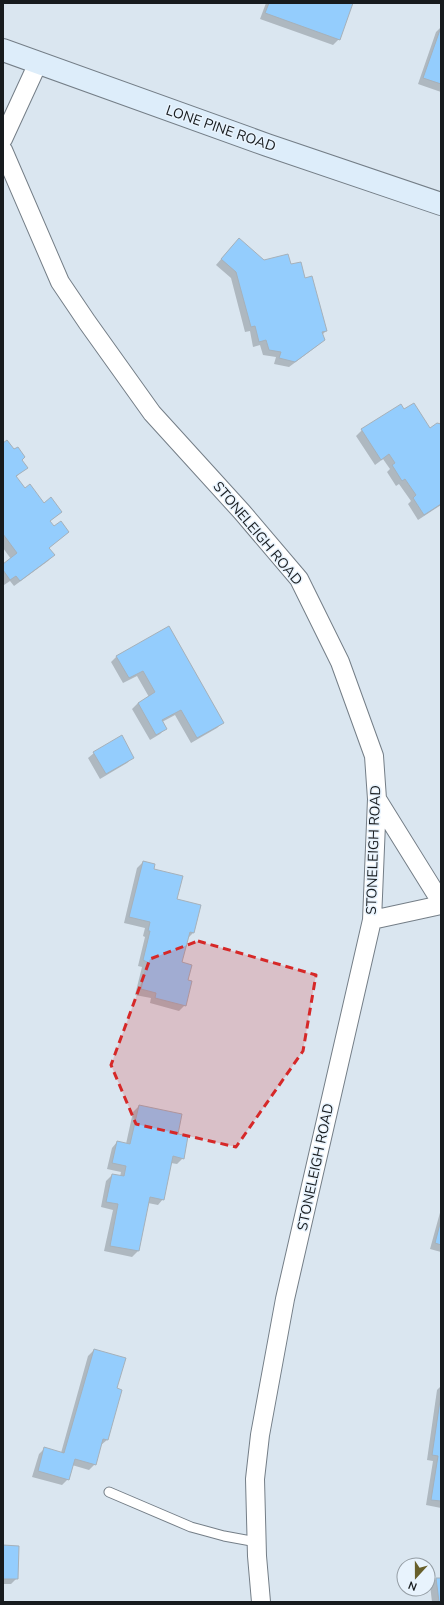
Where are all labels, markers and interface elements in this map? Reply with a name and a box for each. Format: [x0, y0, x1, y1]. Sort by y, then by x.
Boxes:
street label: LONE PINE ROAD [163, 101, 278, 156]
street label: STONELEIGH ROAD [209, 478, 307, 589]
street label: STONELEIGH ROAD [362, 785, 385, 915]
street label: STONELEIGH ROAD [293, 1102, 338, 1233]
north arrow [396, 1557, 436, 1597]
text: N [406, 1577, 419, 1594]

